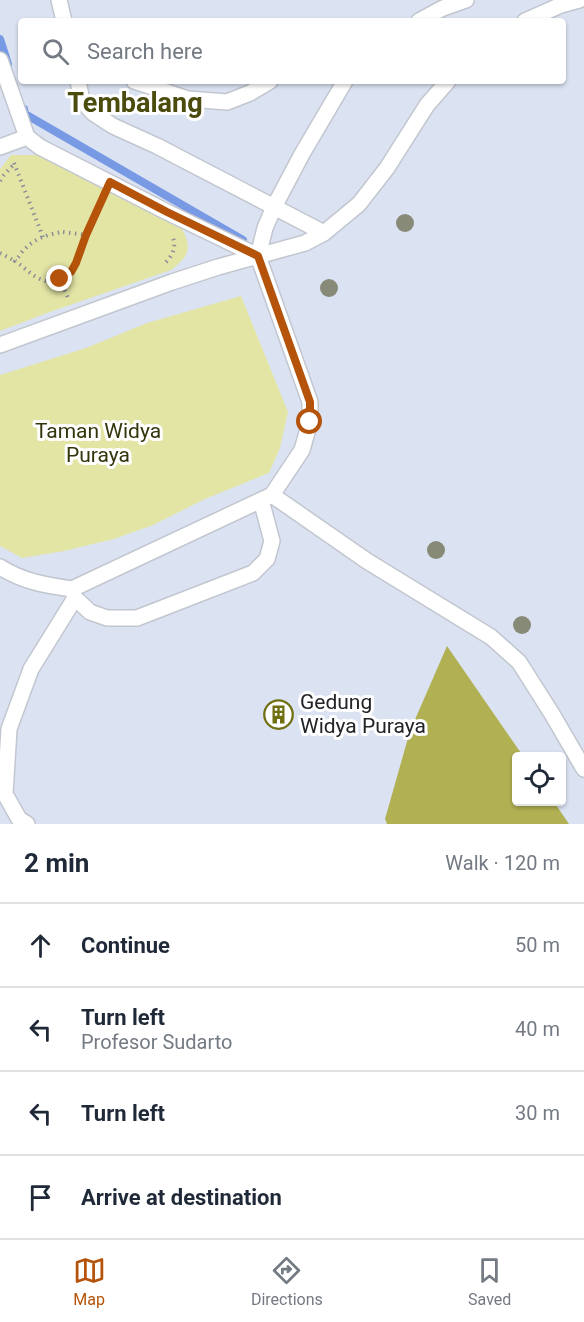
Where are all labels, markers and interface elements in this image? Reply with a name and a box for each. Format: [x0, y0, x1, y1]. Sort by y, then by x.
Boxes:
search box [18, 18, 566, 84]
icon: search [39, 35, 72, 68]
text: Search here [87, 39, 203, 64]
district label: Tembalang [67, 87, 203, 119]
route end [46, 265, 72, 291]
route start [296, 408, 322, 434]
park label: Taman Widya Puraya [35, 419, 161, 467]
place label: Gedung Widya Puraya [300, 690, 426, 738]
building icon: Gedung Widya Puraya [263, 698, 295, 730]
map controls [512, 752, 566, 806]
button: locate [512, 752, 566, 806]
text: 2 min [24, 848, 89, 878]
text: Walk · 120 m [445, 851, 560, 875]
icon: ahead [24, 929, 57, 962]
text: Continue [81, 933, 170, 958]
text: 50 m [515, 933, 560, 957]
text: Turn left [81, 1005, 165, 1030]
icon: left [24, 1013, 57, 1046]
text: 40 m [515, 1017, 560, 1041]
text: Profesor Sudarto [81, 1030, 232, 1054]
icon: left [24, 1097, 57, 1130]
text: Turn left [81, 1101, 165, 1126]
text: 30 m [515, 1101, 560, 1125]
icon: arrive [24, 1181, 57, 1214]
text: Arrive at destination [81, 1185, 282, 1210]
tab: Map [73, 1254, 106, 1309]
tab: Directions [251, 1254, 323, 1309]
tab: Saved [468, 1254, 511, 1309]

